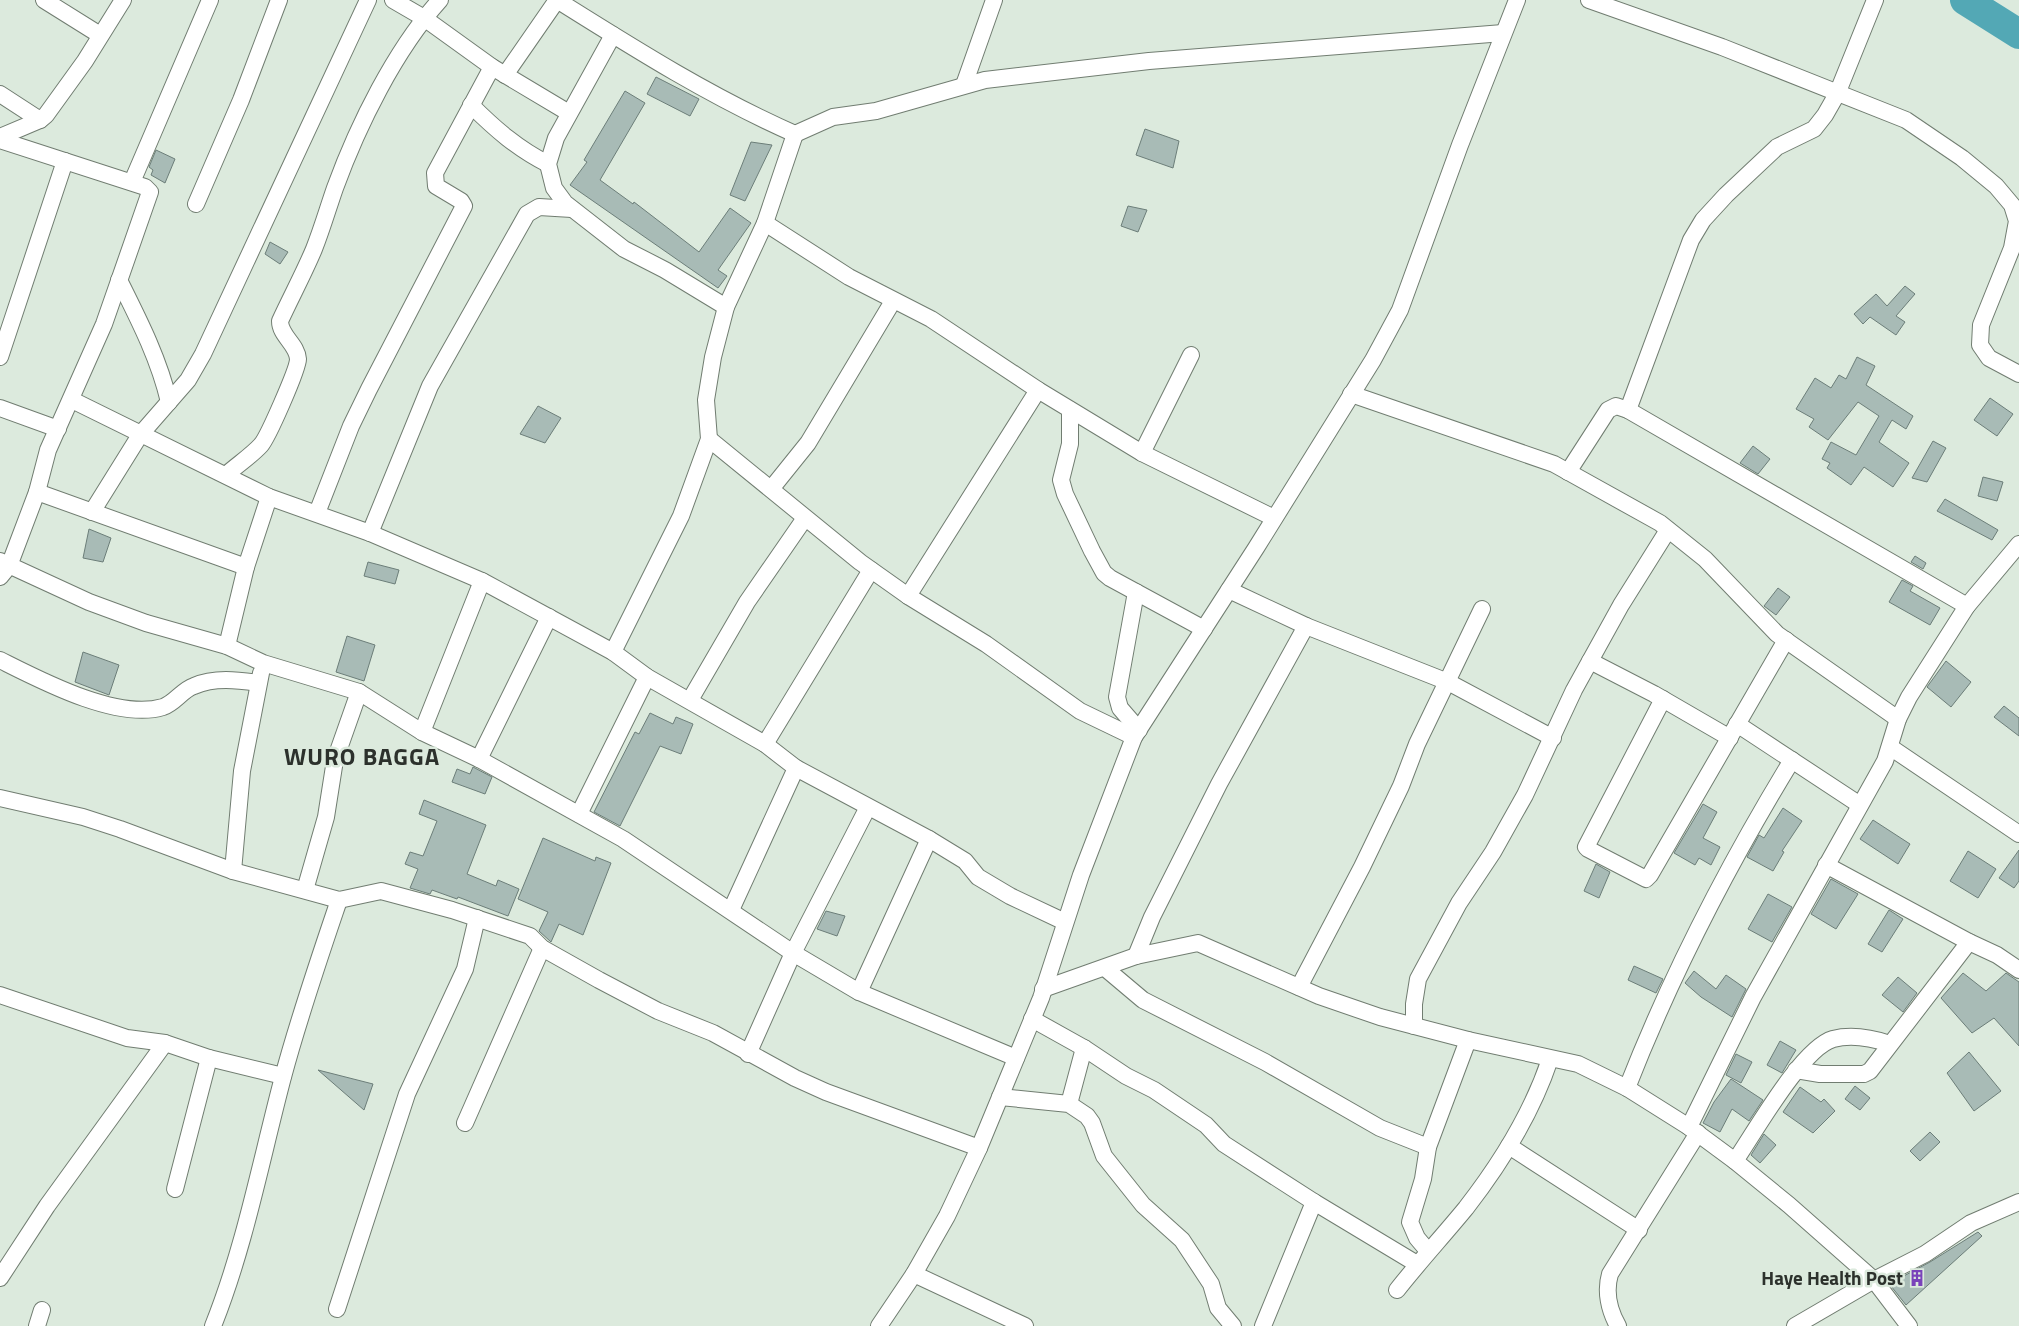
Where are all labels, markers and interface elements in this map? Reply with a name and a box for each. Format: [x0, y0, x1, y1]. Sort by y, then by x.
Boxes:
district label: WURO BAGGA [284, 738, 440, 774]
place label: Haye Health Post [1761, 1263, 1903, 1292]
building icon: Haye Health Post [1907, 1268, 1927, 1288]

